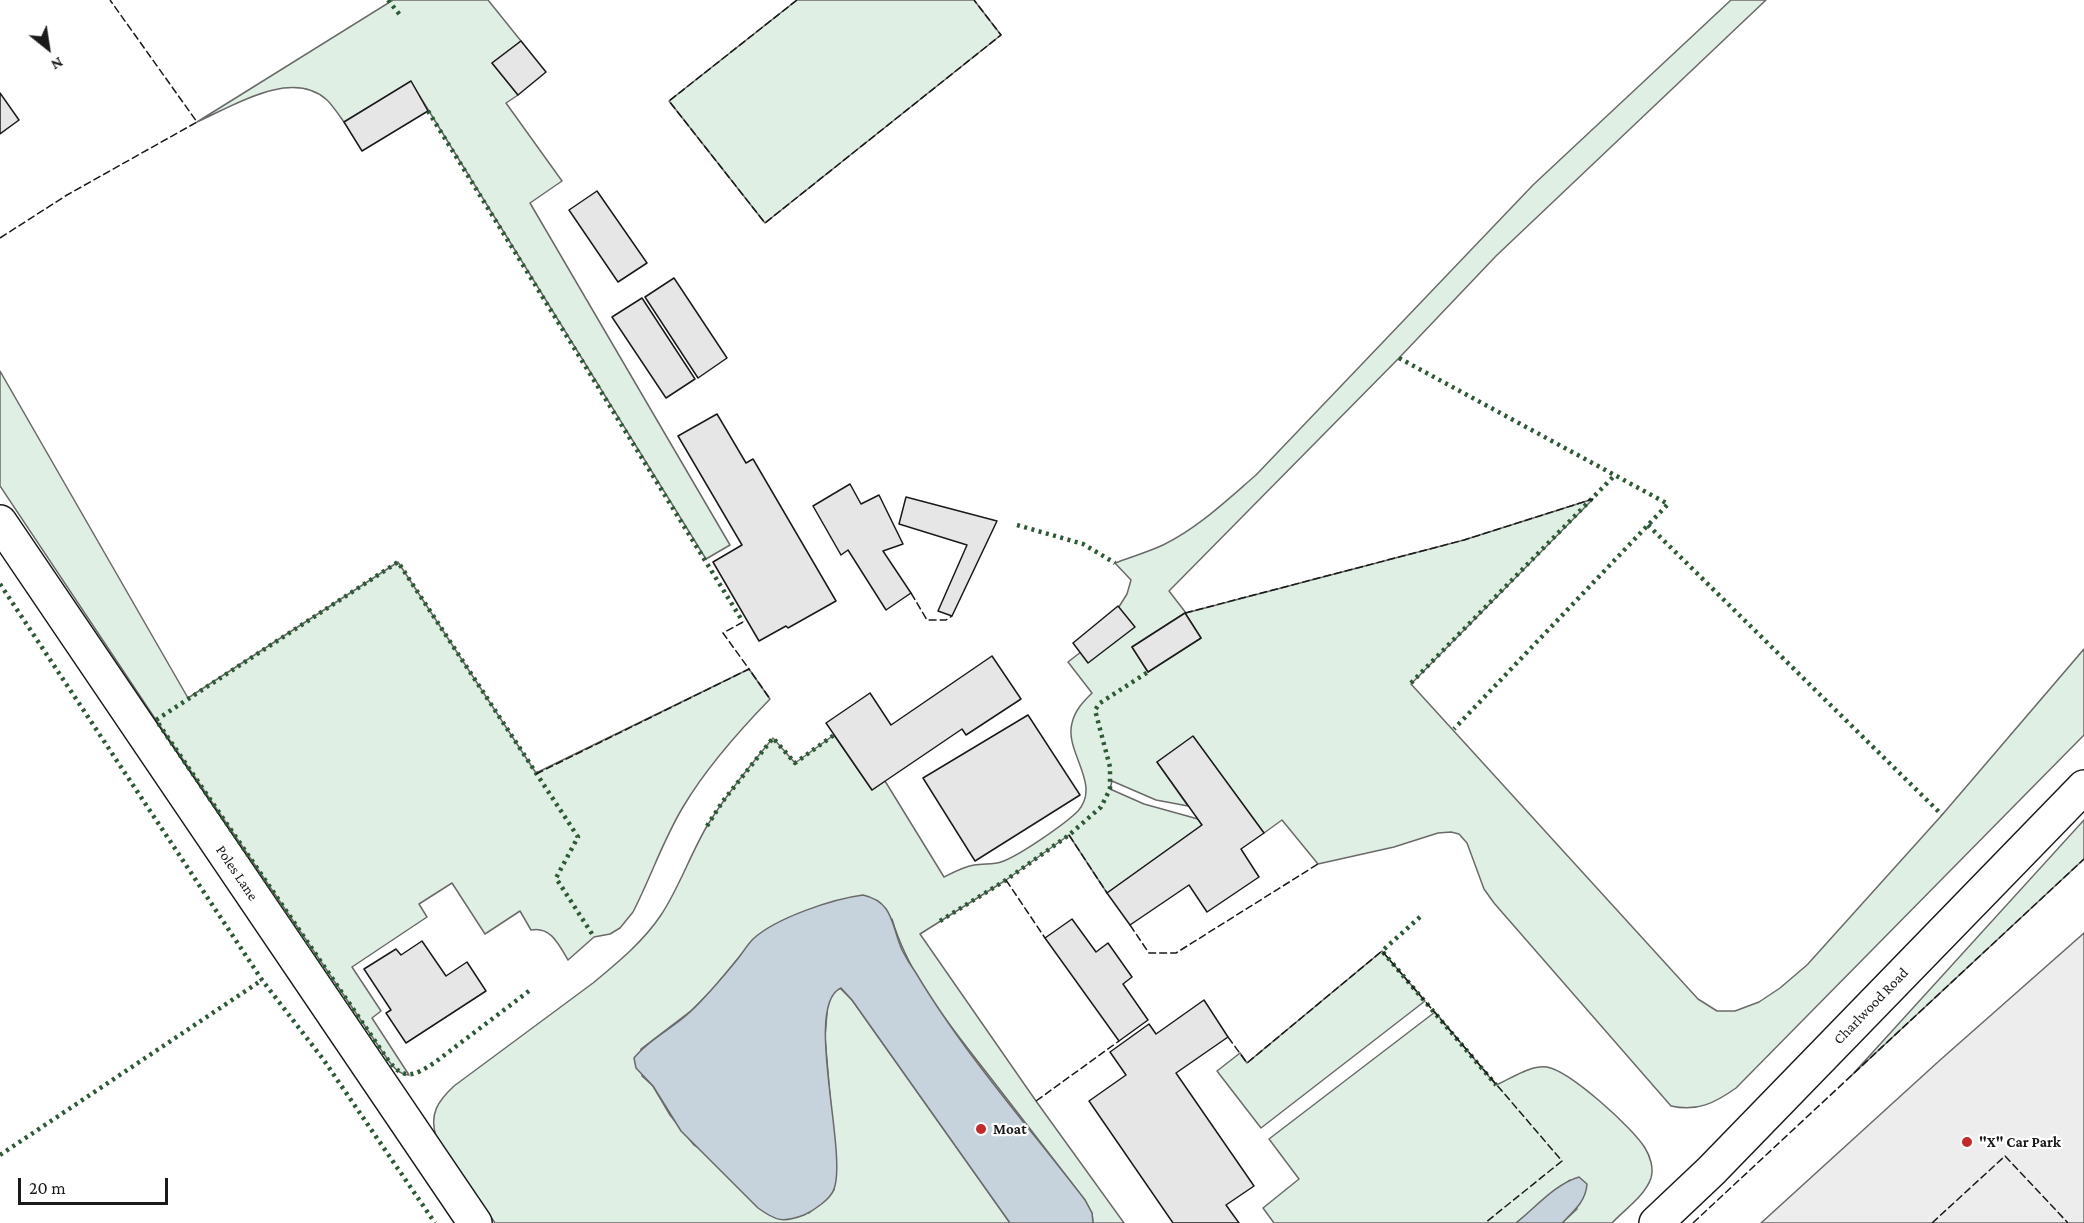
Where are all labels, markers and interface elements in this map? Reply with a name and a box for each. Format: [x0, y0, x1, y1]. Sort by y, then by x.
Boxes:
north arrow [18, 18, 78, 78]
text: N [48, 54, 66, 74]
street label: Poles Lane [212, 842, 262, 904]
street label: Charlwood Road [1830, 964, 1912, 1048]
place label: Moat [993, 1120, 1027, 1138]
marker: Moat [974, 1122, 988, 1136]
place label: "X" Car Park [1979, 1133, 2061, 1151]
marker: "X" Car Park [1960, 1135, 1974, 1149]
scale bar [21, 1166, 171, 1204]
text: 20 m [29, 1178, 66, 1198]

